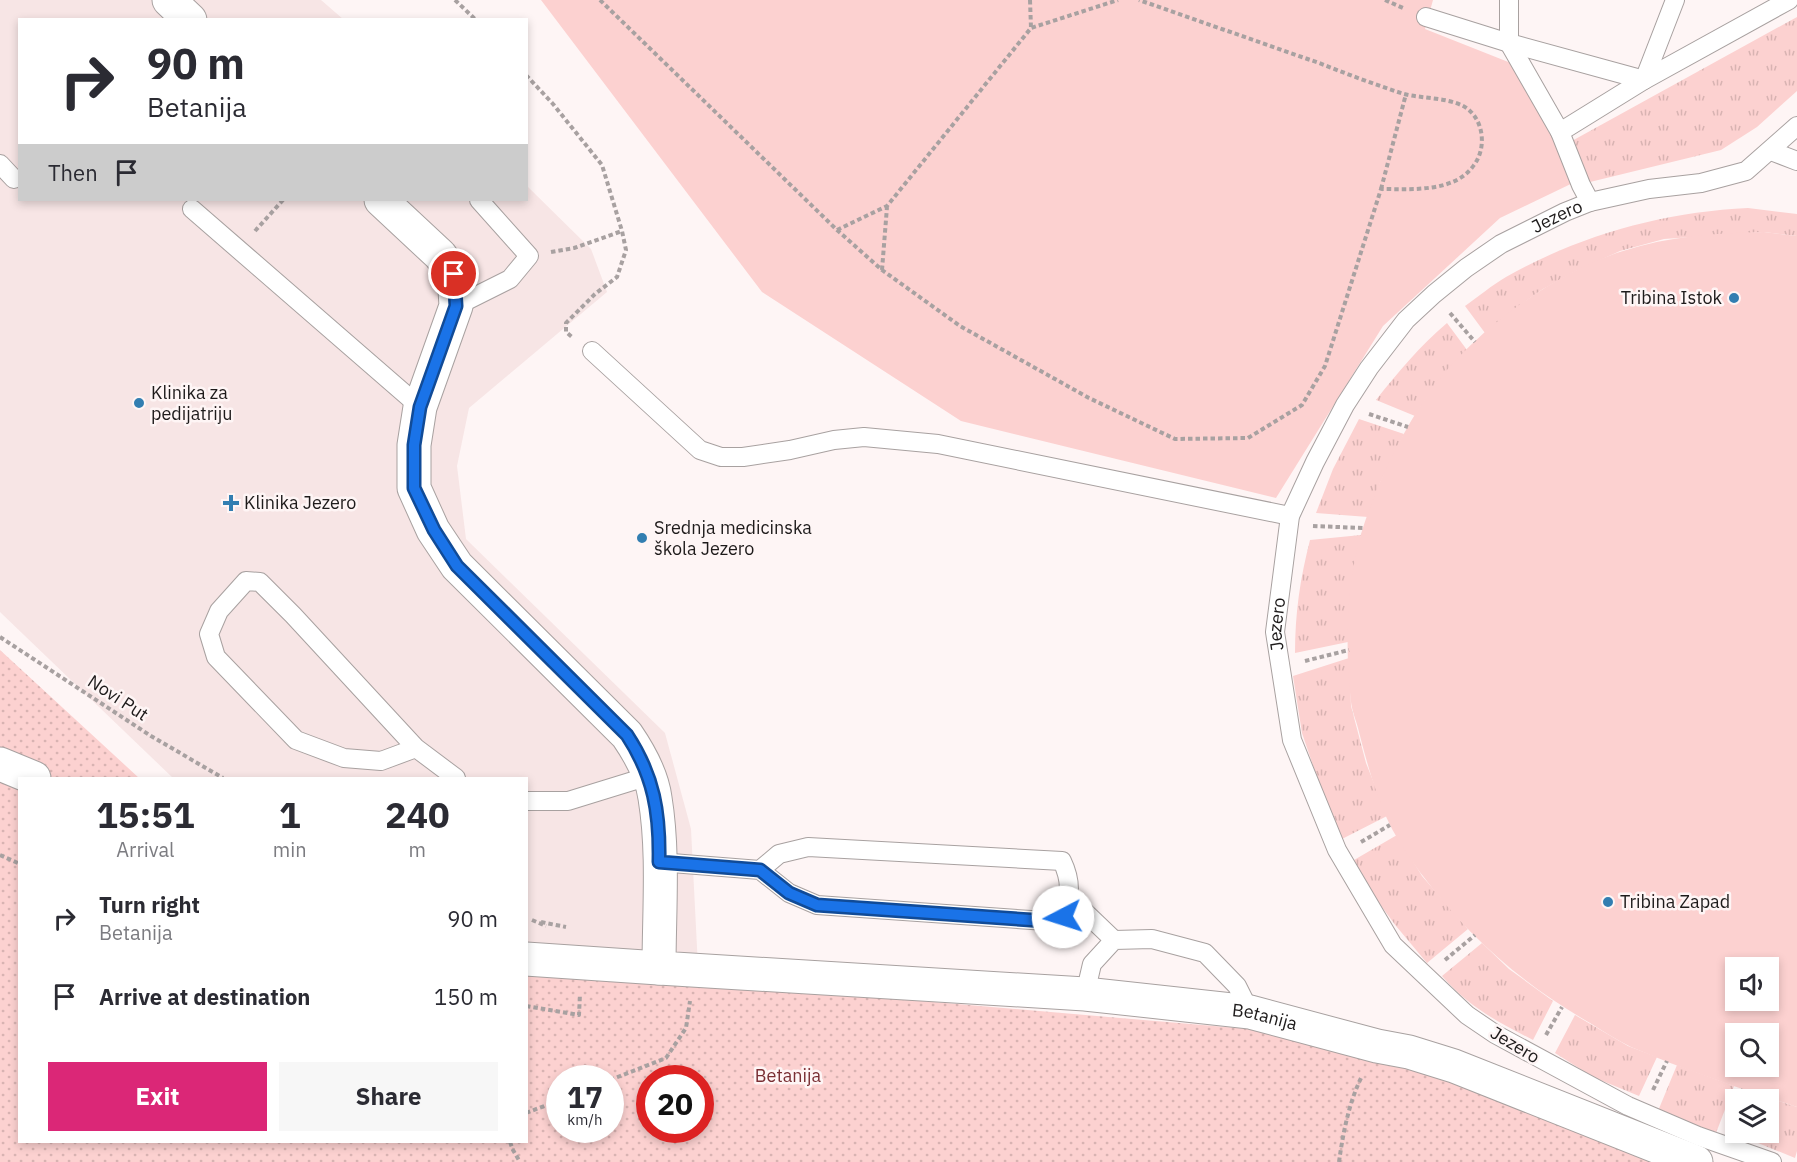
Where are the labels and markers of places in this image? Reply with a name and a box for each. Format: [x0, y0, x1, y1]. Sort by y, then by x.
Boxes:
pin [428, 248, 479, 299]
place label: Tribina Istok [1621, 286, 1723, 309]
marker: Tribina Istok [1727, 291, 1741, 305]
place label: Klinika za pedijatriju [151, 381, 233, 425]
marker: Klinika za pedijatriju [132, 396, 146, 410]
place label: Klinika Jezero [244, 491, 356, 514]
marker: Klinika Jezero [222, 494, 240, 512]
place label: Srednja medicinska škola Jezero [654, 516, 812, 560]
marker: Srednja medicinska škola Jezero [635, 531, 649, 545]
place label: Tribina Zapad [1620, 890, 1730, 913]
marker: Tribina Zapad [1601, 895, 1615, 909]

